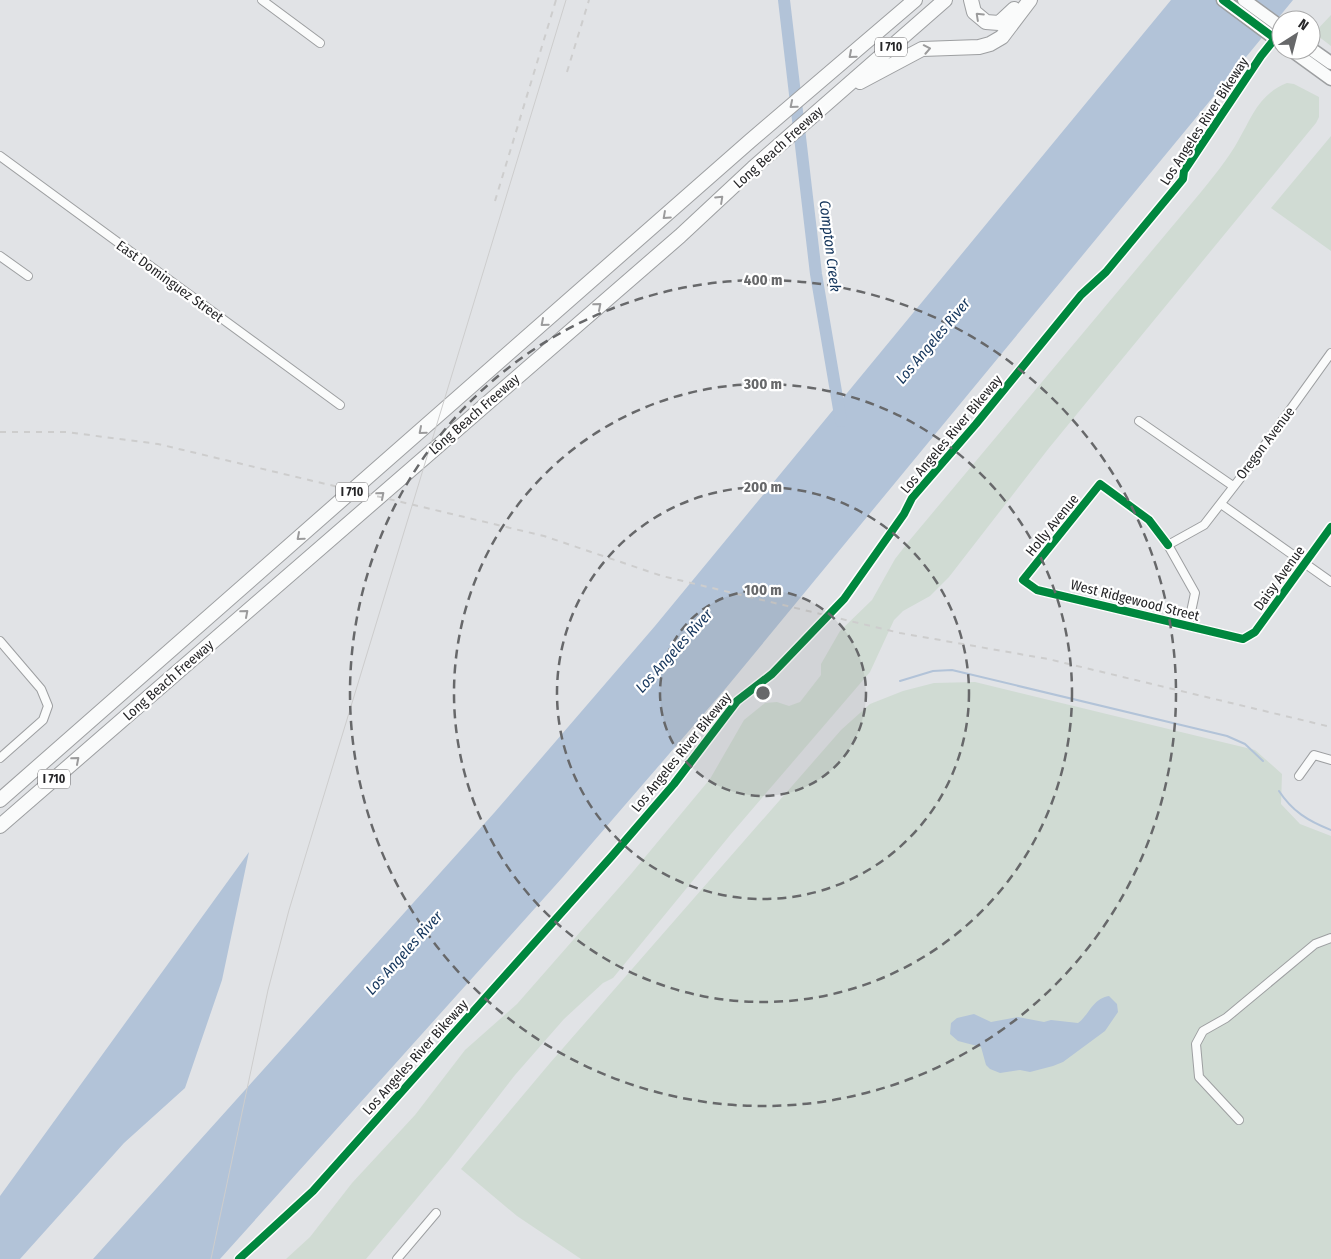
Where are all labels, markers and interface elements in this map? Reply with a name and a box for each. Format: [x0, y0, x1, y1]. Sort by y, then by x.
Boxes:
north arrow [1271, 10, 1321, 60]
one-way arrow [976, 13, 985, 22]
text: N [1295, 16, 1312, 34]
road number: I 710 [875, 38, 907, 56]
one-way arrow [922, 44, 931, 54]
one-way arrow [849, 49, 858, 58]
street label: Los Angeles River Bikeway [1157, 53, 1253, 188]
one-way arrow [790, 100, 799, 108]
street label: Long Beach Freeway [730, 102, 827, 192]
one-way arrow [715, 196, 724, 205]
water label: Compton Creek [815, 199, 845, 293]
one-way arrow [663, 210, 672, 219]
street label: East Dominguez Street [113, 237, 227, 326]
text: 400 m [744, 271, 782, 289]
water label: Los Angeles River [892, 294, 975, 387]
one-way arrow [593, 303, 602, 312]
one-way arrow [541, 318, 550, 327]
street label: Long Beach Freeway [426, 370, 524, 458]
street label: Los Angeles River Bikeway [897, 371, 1006, 497]
text: 300 m [743, 375, 782, 393]
street label: Oregon Avenue [1233, 404, 1298, 483]
one-way arrow [419, 425, 428, 434]
text: 200 m [743, 478, 782, 496]
road number: I 710 [336, 482, 368, 502]
one-way arrow [376, 491, 385, 500]
street label: Holly Avenue [1022, 491, 1083, 560]
one-way arrow [296, 532, 305, 541]
street label: Daisy Avenue [1250, 543, 1309, 614]
street label: West Ridgewood Street [1069, 576, 1201, 625]
text: 100 m [744, 581, 782, 599]
water label: Los Angeles River [632, 605, 717, 696]
one-way arrow [240, 610, 249, 619]
street label: Long Beach Freeway [120, 636, 218, 724]
centre of rings [754, 684, 772, 702]
street label: Los Angeles River Bikeway [628, 688, 735, 816]
one-way arrow [71, 757, 80, 766]
road number: I 710 [38, 770, 70, 789]
water label: Los Angeles River [362, 907, 447, 998]
street label: Los Angeles River Bikeway [359, 996, 472, 1118]

